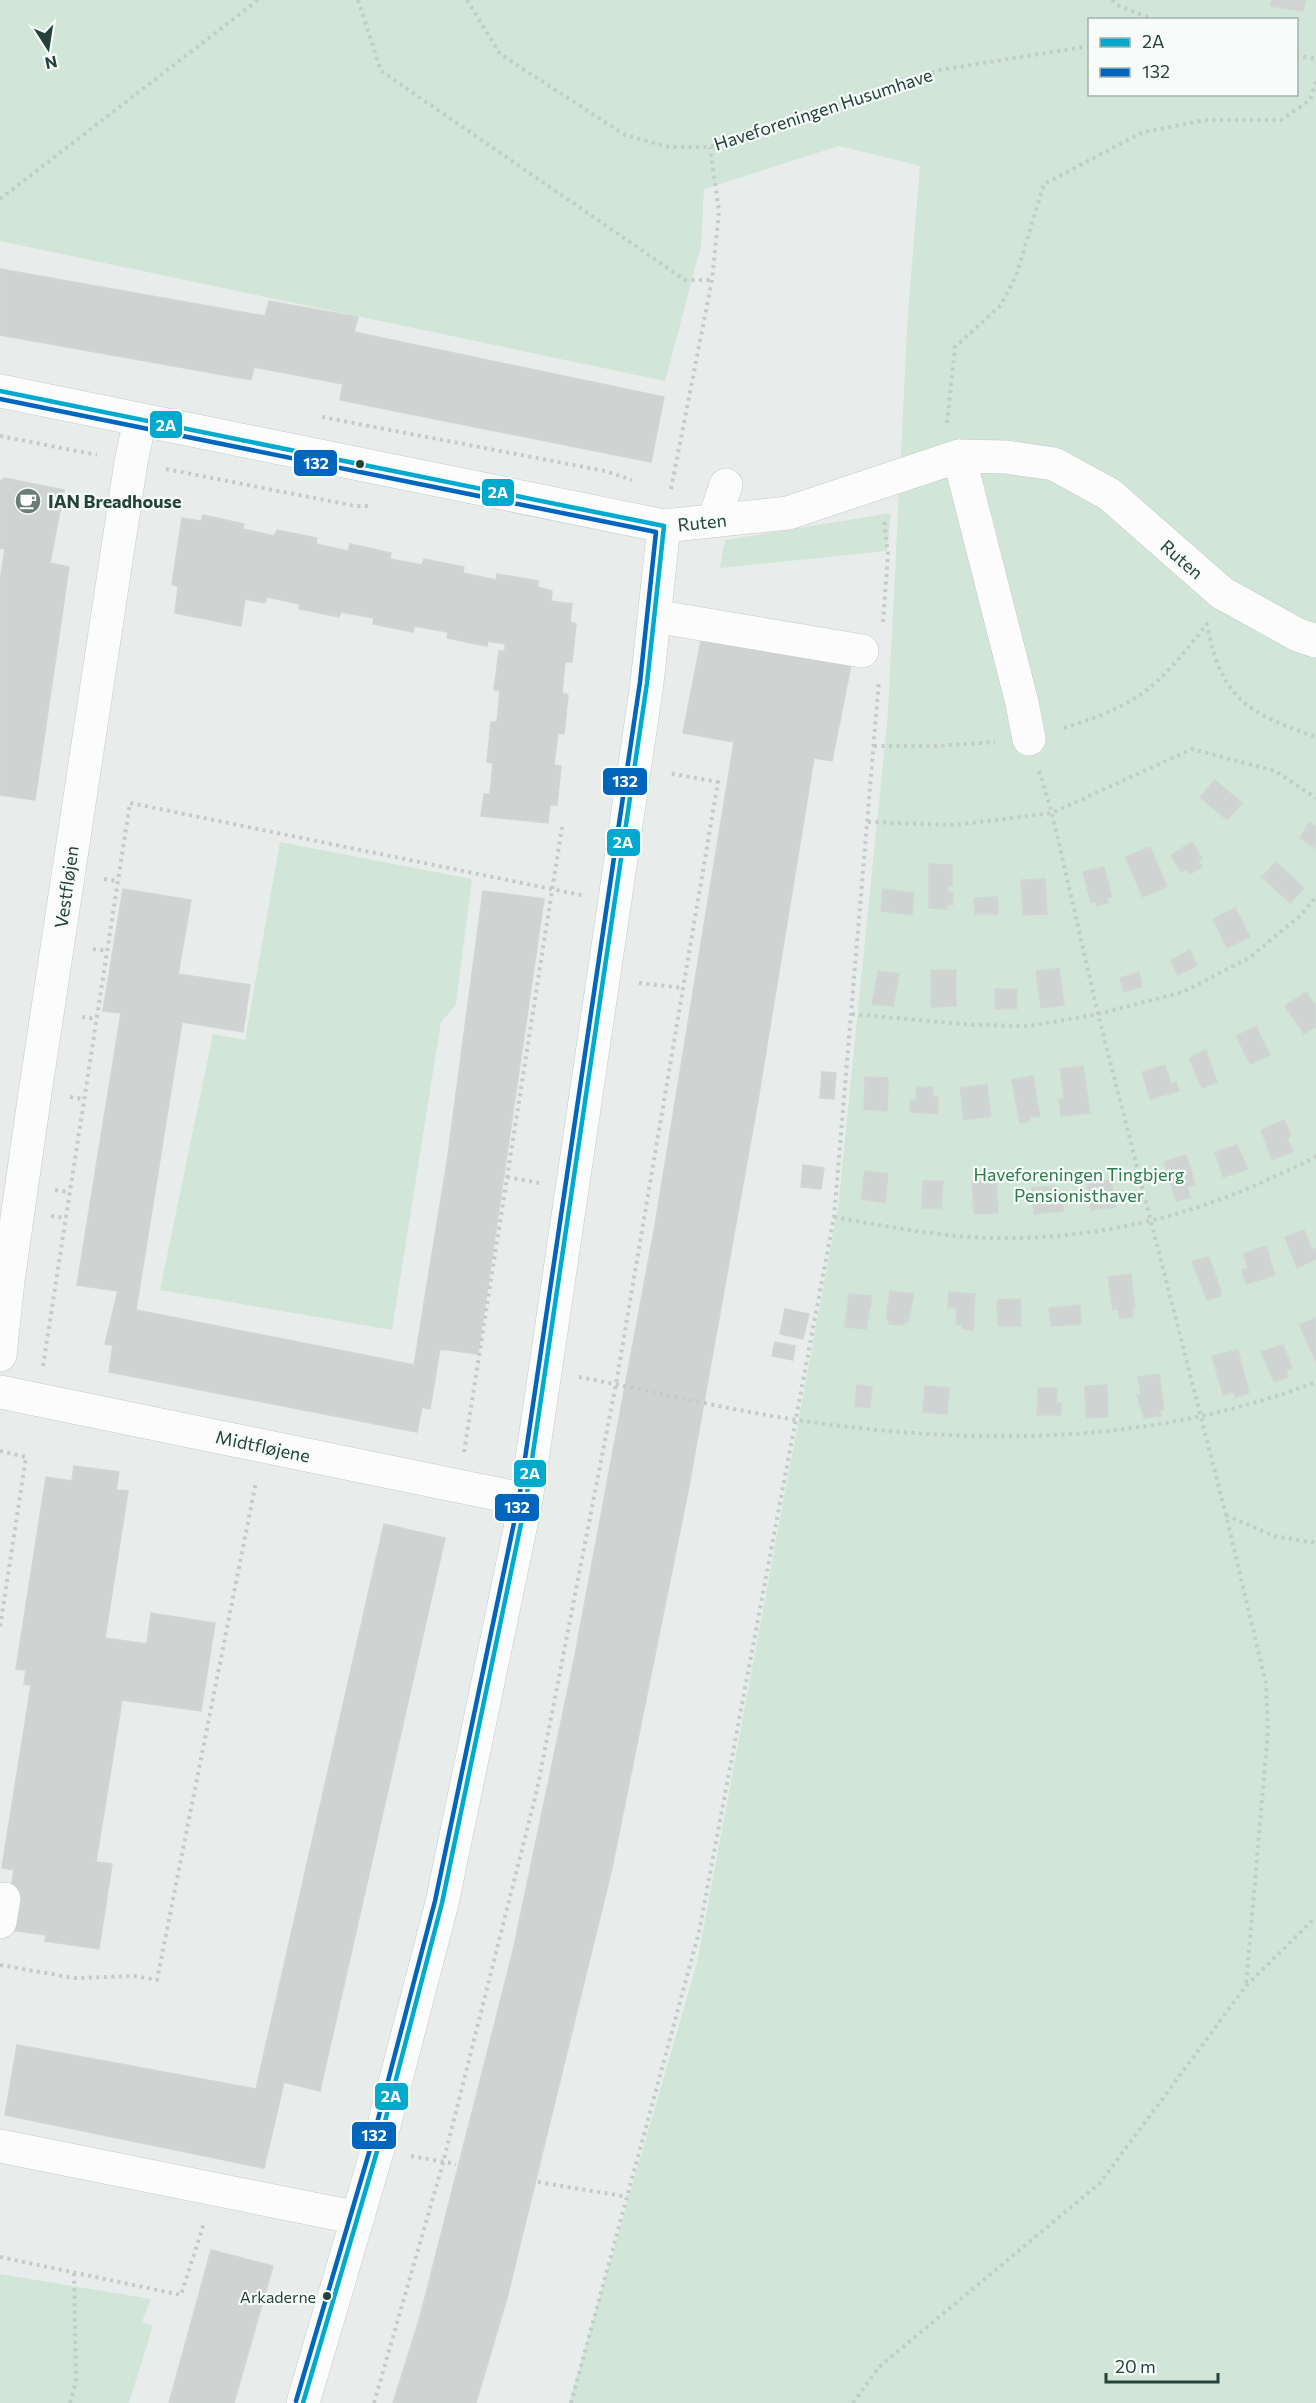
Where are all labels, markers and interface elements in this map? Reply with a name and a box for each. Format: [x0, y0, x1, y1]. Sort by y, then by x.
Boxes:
north arrow [18, 18, 78, 78]
legend [1088, 18, 1298, 96]
text: 2A [1142, 30, 1164, 52]
text: N [43, 53, 59, 74]
text: 132 [1142, 60, 1170, 82]
street label: Haveforeningen Husumhave [711, 63, 935, 155]
line badge: 2A [149, 410, 183, 439]
text: 2A [156, 415, 177, 434]
line badge: 132 [293, 449, 338, 477]
text: 132 [303, 453, 329, 472]
unlabelled marker [354, 458, 366, 470]
line badge: 2A [481, 478, 515, 507]
text: 2A [488, 482, 509, 501]
cafe icon: IAN Breadhouse [13, 486, 43, 516]
place label: IAN Breadhouse [48, 490, 181, 512]
street label: Ruten [676, 508, 728, 536]
street label: Ruten [1156, 535, 1208, 583]
line badge: 132 [602, 767, 648, 796]
text: 132 [612, 771, 638, 790]
line badge: 2A [606, 828, 641, 857]
text: 2A [613, 832, 634, 851]
street label: Vestfløjen [49, 844, 83, 930]
park label: Haveforeningen Tingbjerg Pensionisthaver [974, 1163, 1185, 1206]
street label: Midtfløjene [214, 1425, 312, 1467]
line badge: 2A [513, 1459, 547, 1488]
text: 2A [520, 1463, 541, 1482]
line badge: 132 [494, 1493, 540, 1522]
text: 132 [504, 1497, 530, 1516]
line badge: 2A [374, 2082, 409, 2111]
text: 2A [381, 2086, 402, 2105]
line badge: 132 [351, 2121, 397, 2150]
text: 132 [361, 2125, 387, 2144]
place label: Arkaderne [240, 2287, 316, 2306]
marker: Arkaderne [321, 2290, 333, 2302]
scale bar [1106, 2346, 1218, 2384]
text: 20 m [1115, 2355, 1156, 2377]

